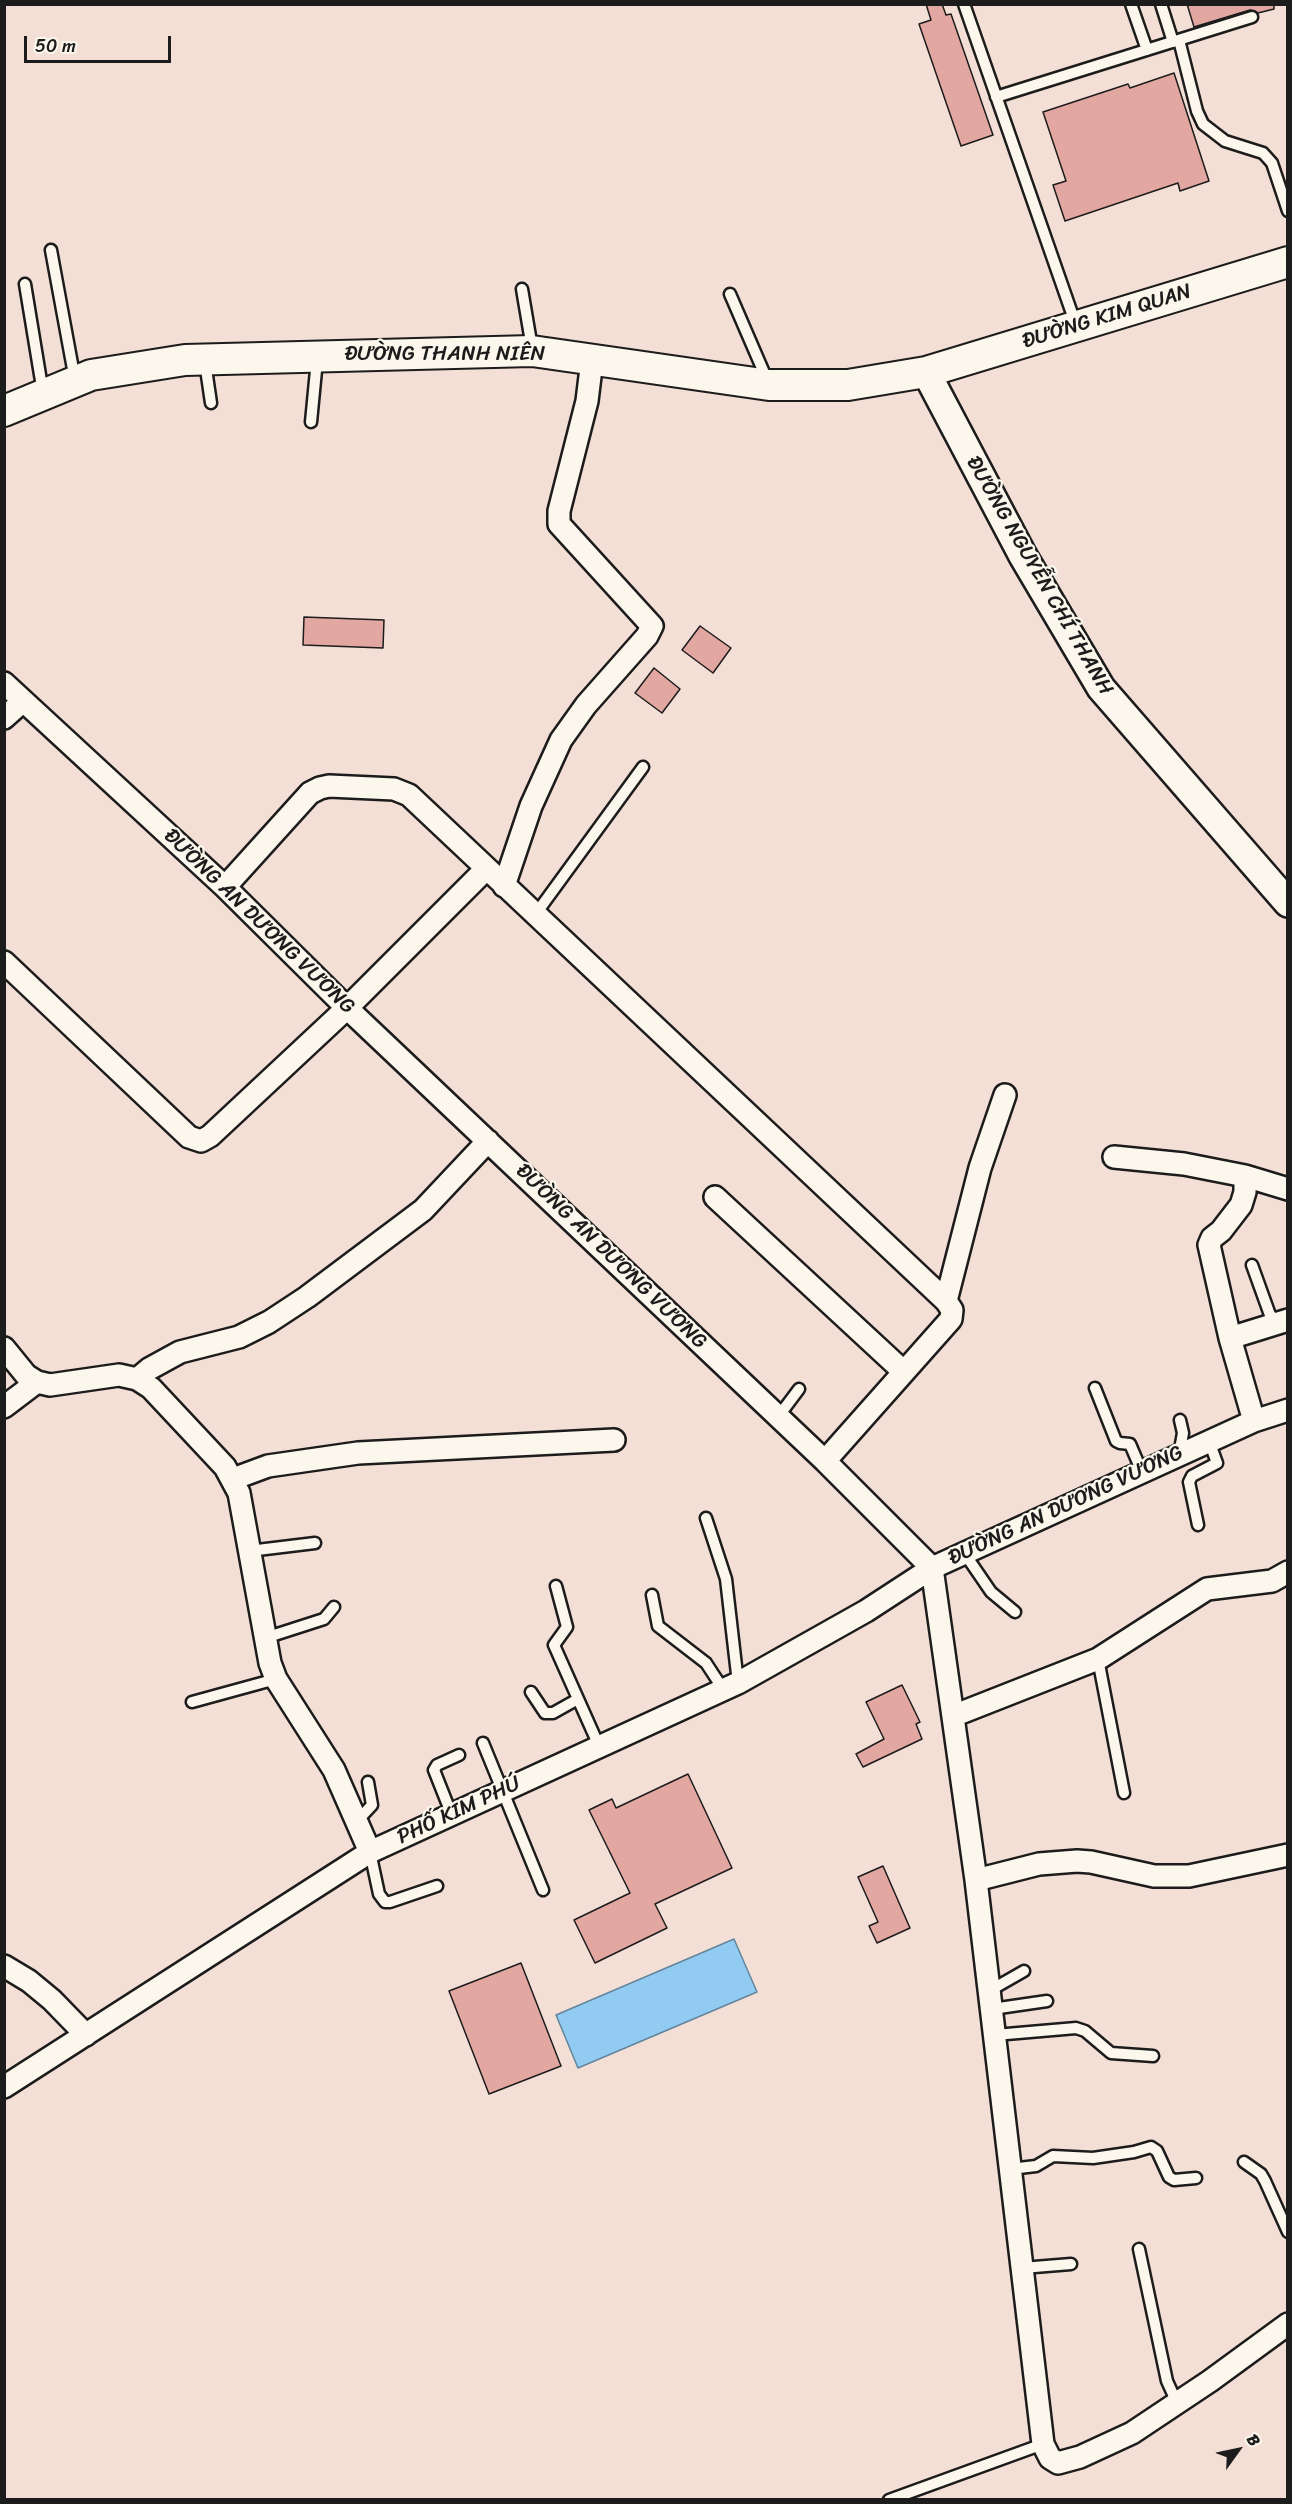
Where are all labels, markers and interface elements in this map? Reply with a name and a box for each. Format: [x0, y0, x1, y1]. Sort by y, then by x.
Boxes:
scale bar [27, 24, 174, 62]
text: 50 m [35, 30, 76, 62]
street label: ĐƯỜNG KIM QUAN [1019, 279, 1195, 355]
street label: ĐƯỜNG THANH NIÊN [345, 342, 545, 368]
street label: ĐƯỜNG NGUYỄN CHÍ THANH [960, 452, 1118, 700]
street label: ĐƯỜNG AN DƯƠNG VƯƠNG [158, 824, 360, 1020]
street label: ĐƯỜNG AN DƯƠNG VƯƠNG [510, 1159, 712, 1355]
street label: ĐƯỜNG AN DƯƠNG VƯƠNG [945, 1440, 1187, 1572]
street label: PHỐ KIM PHÚ [394, 1772, 524, 1850]
north arrow [1208, 2420, 1268, 2480]
text: B [1239, 2428, 1268, 2452]

